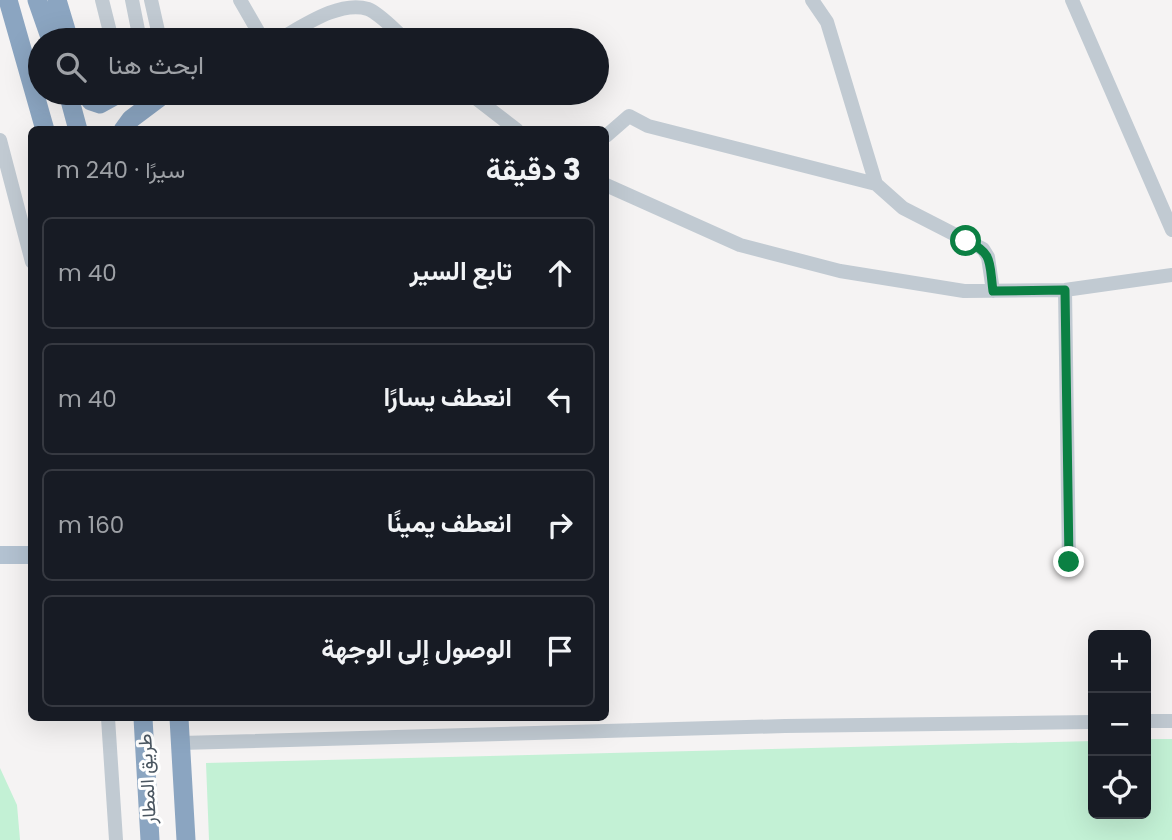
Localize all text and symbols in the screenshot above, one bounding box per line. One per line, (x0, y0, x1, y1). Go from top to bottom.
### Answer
search box (28, 28, 609, 105)
text: ابحث هنا (108, 47, 204, 83)
icon: search (52, 48, 90, 86)
text: 3 دقيقة (486, 148, 581, 191)
text: سيرًا · 240 m (56, 154, 185, 186)
route start (950, 225, 981, 256)
text: تابع السير (410, 253, 512, 289)
icon: ahead (541, 254, 579, 292)
text: 40 m (58, 257, 117, 289)
text: انعطف يسارًا (383, 379, 512, 415)
icon: left (541, 380, 579, 418)
text: 40 m (58, 383, 117, 415)
text: انعطف يمينًا (387, 505, 512, 541)
icon: right (541, 506, 579, 544)
text: 160 m (58, 509, 124, 541)
route end (1053, 546, 1084, 577)
map controls (1088, 630, 1151, 819)
button: + (1088, 630, 1151, 693)
text: الوصول إلى الوجهة (321, 631, 512, 667)
icon: arrive (541, 632, 579, 670)
button: − (1088, 693, 1151, 756)
street label: طريق المطار (131, 733, 163, 826)
button: locate (1088, 756, 1151, 819)

